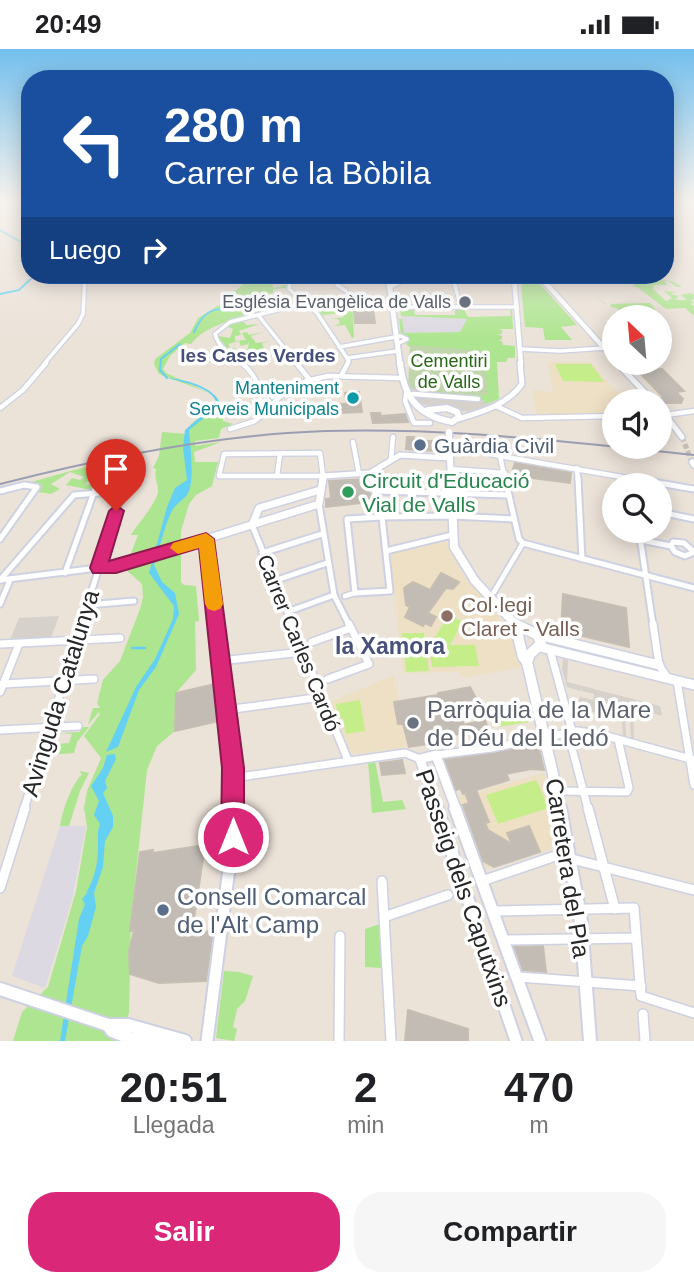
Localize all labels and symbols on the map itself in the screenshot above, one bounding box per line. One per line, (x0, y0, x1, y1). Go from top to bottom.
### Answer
place label: Església Evangèlica de Valls (222, 292, 451, 312)
marker: Església Evangèlica de Valls (457, 294, 473, 310)
north arrow (602, 305, 672, 375)
district label: les Cases Verdes (180, 345, 336, 366)
park label: Cementiri de Valls (410, 351, 488, 392)
place label: Manteniment Serveis Municipals (189, 378, 339, 419)
marker: Manteniment Serveis Municipals (345, 390, 361, 406)
place label: Guàrdia Civil (434, 434, 554, 457)
marker: Guàrdia Civil (412, 437, 428, 453)
pin (86, 439, 146, 511)
place label: Circuit d'Educació Vial de Valls (362, 469, 529, 516)
marker: Circuit d'Educació Vial de Valls (340, 484, 356, 500)
street label: Carrer Carles Cardó (253, 551, 345, 735)
street label: Avinguda Catalunya (16, 586, 104, 799)
place label: Col·legi Claret - Valls (461, 593, 580, 640)
marker: Col·legi Claret - Valls (439, 608, 455, 624)
district label: la Xamora (335, 633, 445, 659)
place label: Parròquia de la Mare de Déu del Lledó (427, 696, 651, 751)
marker: Parròquia de la Mare de Déu del Lledó (405, 715, 421, 731)
street label: Passeig dels Caputxins (411, 766, 517, 1010)
street label: Carretera del Pla (540, 776, 596, 960)
position arrow (196, 800, 270, 874)
place label: Consell Comarcal de l'Alt Camp (177, 883, 366, 938)
marker: Consell Comarcal de l'Alt Camp (155, 902, 171, 918)

